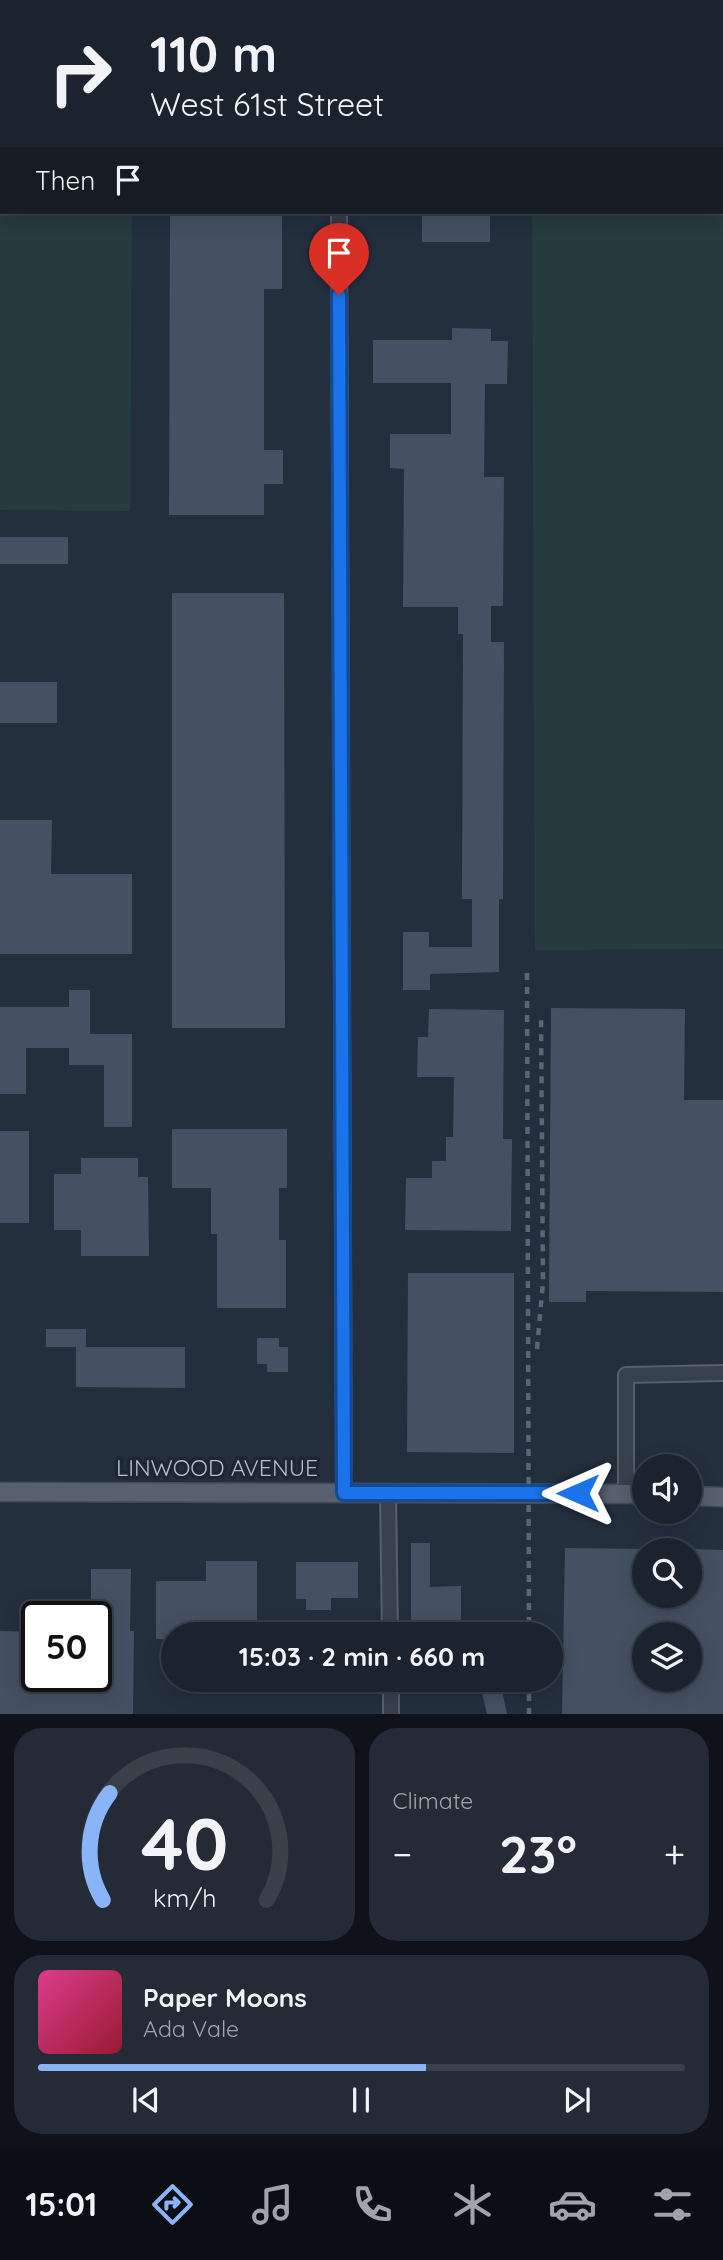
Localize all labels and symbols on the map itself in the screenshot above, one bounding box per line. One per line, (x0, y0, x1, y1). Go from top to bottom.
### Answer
pin (309, 223, 369, 295)
street label: LINWOOD AVENUE (116, 1453, 318, 1482)
position arrow (541, 1456, 615, 1530)
speed limit sign: 50 (21, 1601, 112, 1692)

